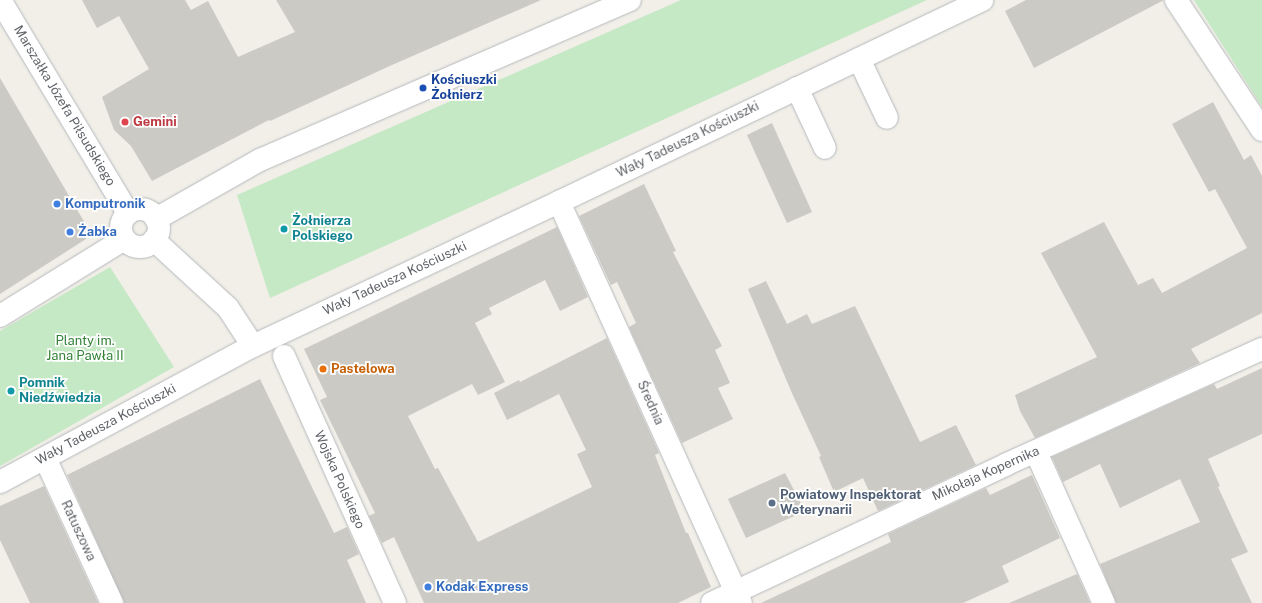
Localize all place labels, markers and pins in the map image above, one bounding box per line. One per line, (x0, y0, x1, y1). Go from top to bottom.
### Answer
place label: Kościuszki Żołnierz (431, 73, 497, 104)
marker: Kościuszki Żołnierz (418, 83, 428, 93)
place label: Gemini (133, 114, 177, 130)
marker: Gemini (120, 117, 130, 127)
place label: Komputronik (65, 196, 146, 212)
marker: Komputronik (52, 199, 62, 209)
place label: Żołnierza Polskiego (292, 214, 353, 245)
place label: Żabka (78, 224, 117, 240)
marker: Żołnierza Polskiego (279, 224, 289, 234)
marker: Żabka (65, 227, 75, 237)
place label: Pastelowa (331, 361, 395, 377)
marker: Pastelowa (318, 364, 328, 374)
place label: Pomnik Niedźwiedzia (19, 376, 101, 407)
marker: Pomnik Niedźwiedzia (6, 386, 16, 396)
place label: Powiatowy Inspektorat Weterynarii (780, 488, 922, 519)
marker: Powiatowy Inspektorat Weterynarii (767, 498, 777, 508)
place label: Kodak Express (436, 579, 528, 595)
marker: Kodak Express (423, 582, 433, 592)

